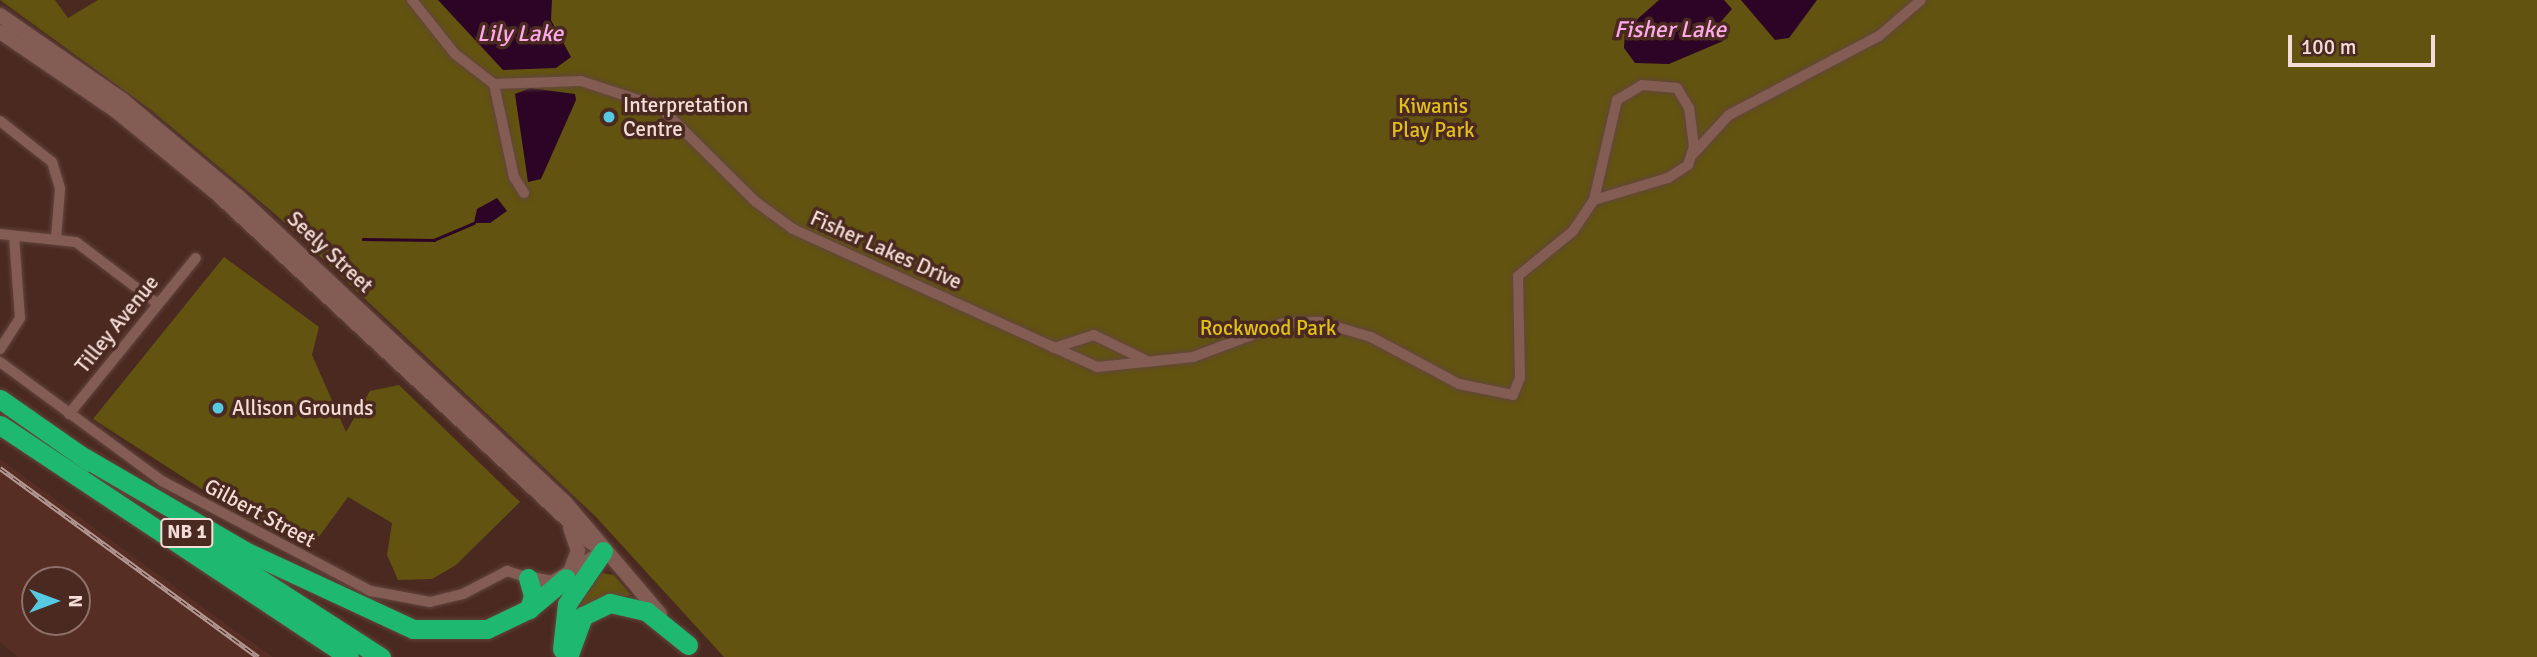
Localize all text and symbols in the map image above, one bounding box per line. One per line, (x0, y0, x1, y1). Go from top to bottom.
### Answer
water label: Fisher Lake (1614, 16, 1726, 44)
water label: Lily Lake (477, 20, 563, 48)
scale bar (2292, 21, 2439, 65)
text: 100 m (2301, 34, 2356, 60)
place label: Interpretation Centre (623, 92, 748, 142)
park label: Kiwanis Play Park (1391, 93, 1475, 143)
marker: Interpretation Centre (601, 109, 617, 125)
street label: Fisher Lakes Drive (806, 205, 966, 295)
street label: Seely Street (282, 206, 378, 298)
street label: Tilley Avenue (70, 270, 164, 378)
park label: Rockwood Park (1200, 315, 1336, 341)
place label: Allison Grounds (232, 395, 374, 421)
marker: Allison Grounds (210, 400, 226, 416)
street label: Gilbert Street (200, 473, 320, 553)
road number: NB 1 (159, 518, 215, 548)
north arrow (21, 566, 91, 636)
text: N (63, 594, 87, 608)

